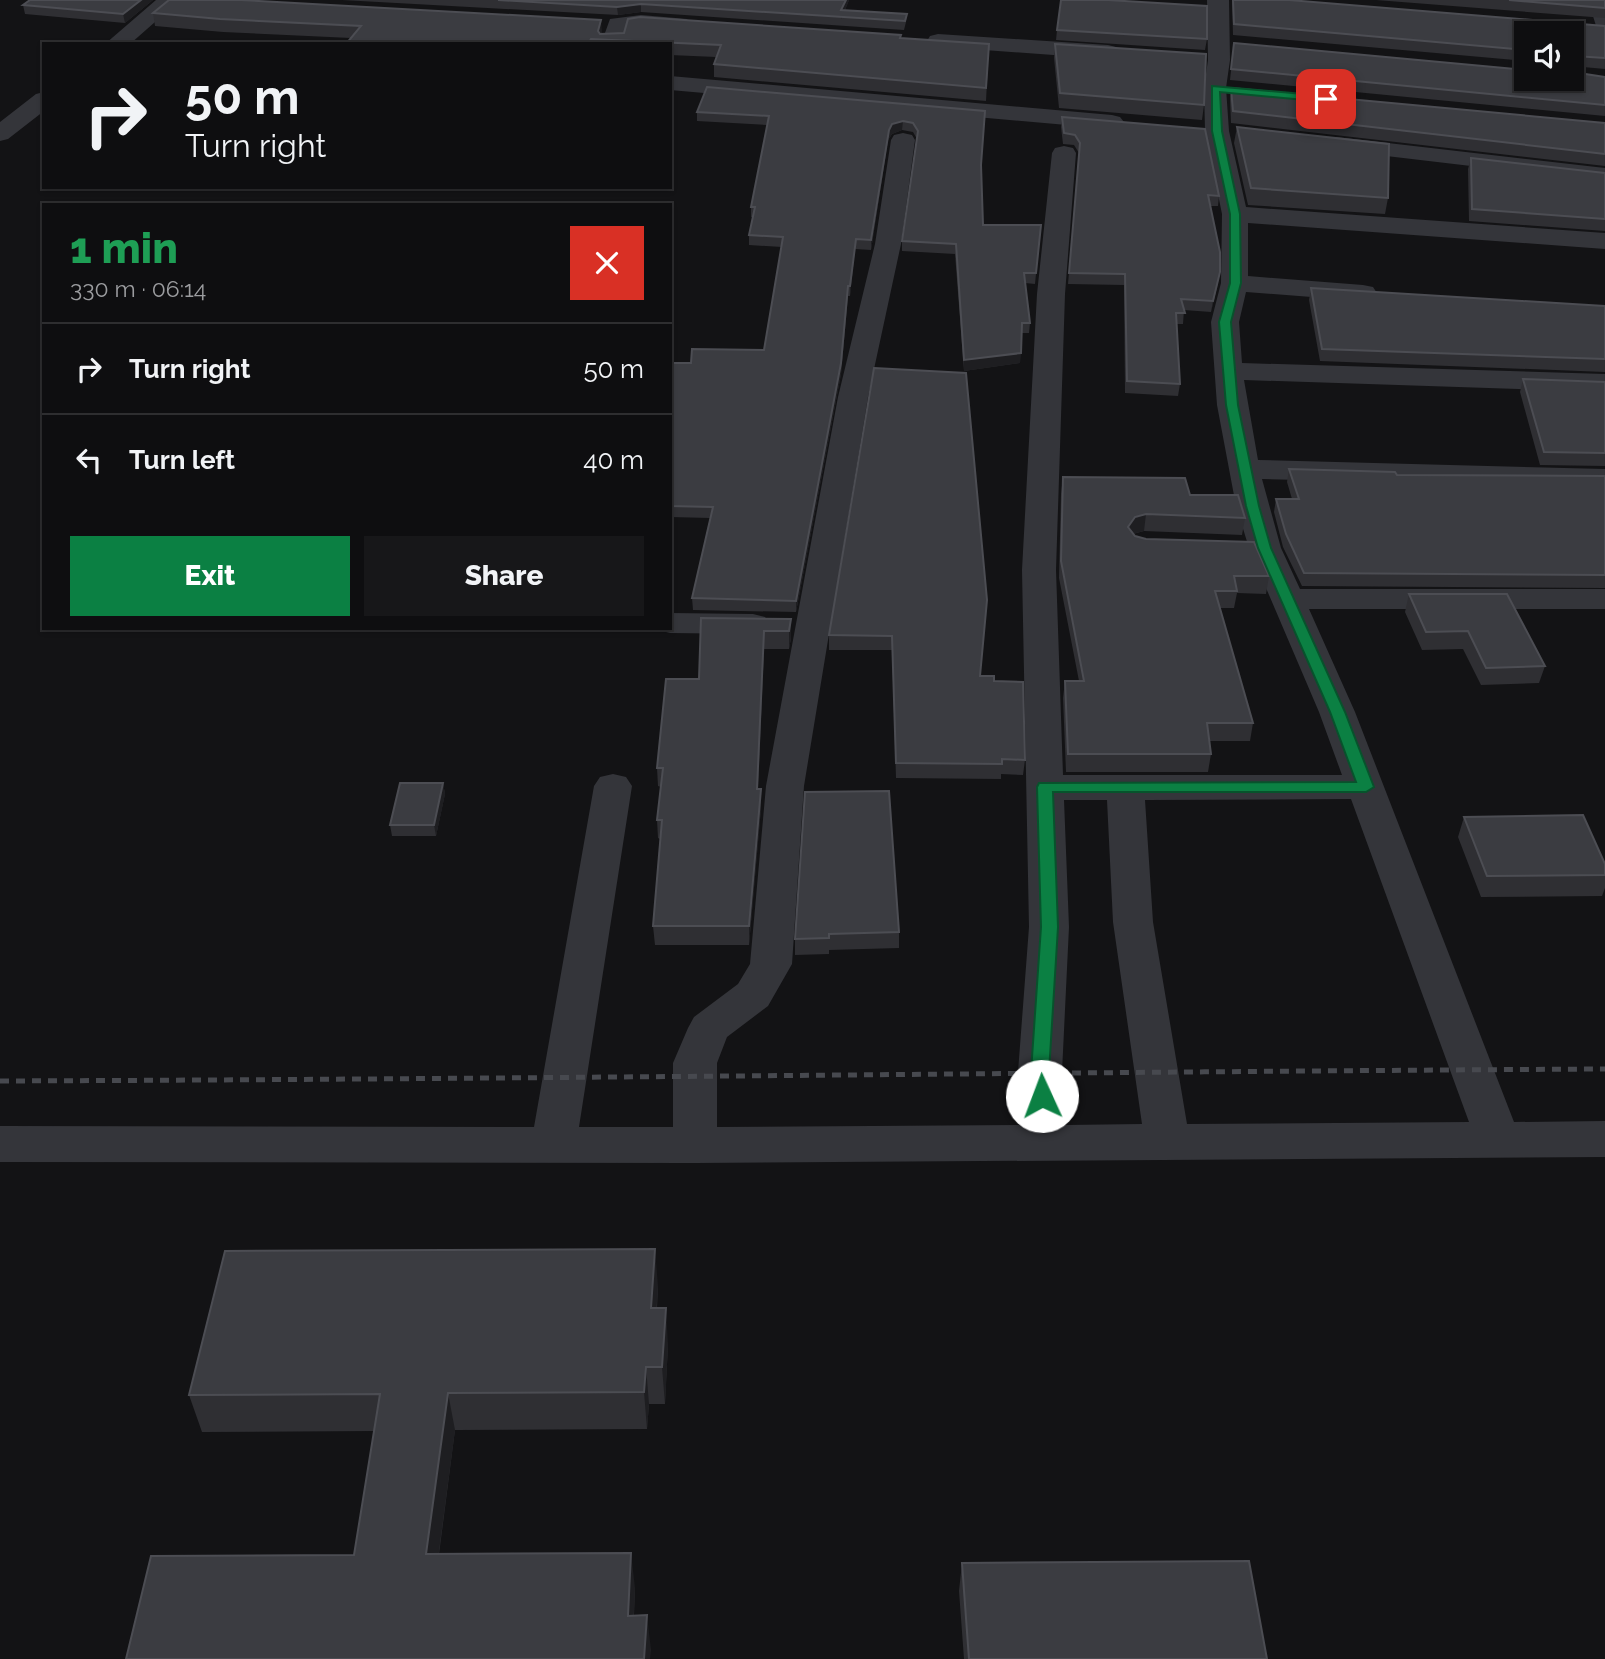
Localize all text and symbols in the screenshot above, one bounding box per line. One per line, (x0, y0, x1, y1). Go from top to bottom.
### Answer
map controls (1514, 21, 1584, 91)
button: sound (1514, 21, 1584, 91)
text: 50 m (185, 68, 300, 125)
pin (1296, 69, 1356, 129)
icon: right (70, 70, 161, 161)
icon: arrive (1307, 80, 1345, 118)
text: Turn right (185, 127, 326, 164)
text: 1 min (70, 224, 178, 273)
button: close (570, 226, 644, 300)
text: 330 m · 06:14 (70, 275, 206, 302)
icon: right (70, 350, 108, 388)
text: Turn right (129, 354, 250, 384)
text: 50 m (583, 354, 644, 384)
icon: left (70, 441, 108, 479)
text: Turn left (129, 445, 235, 475)
text: 40 m (583, 445, 644, 475)
button: Exit (70, 536, 350, 616)
button: Share (364, 536, 644, 616)
position arrow (1005, 1059, 1079, 1133)

